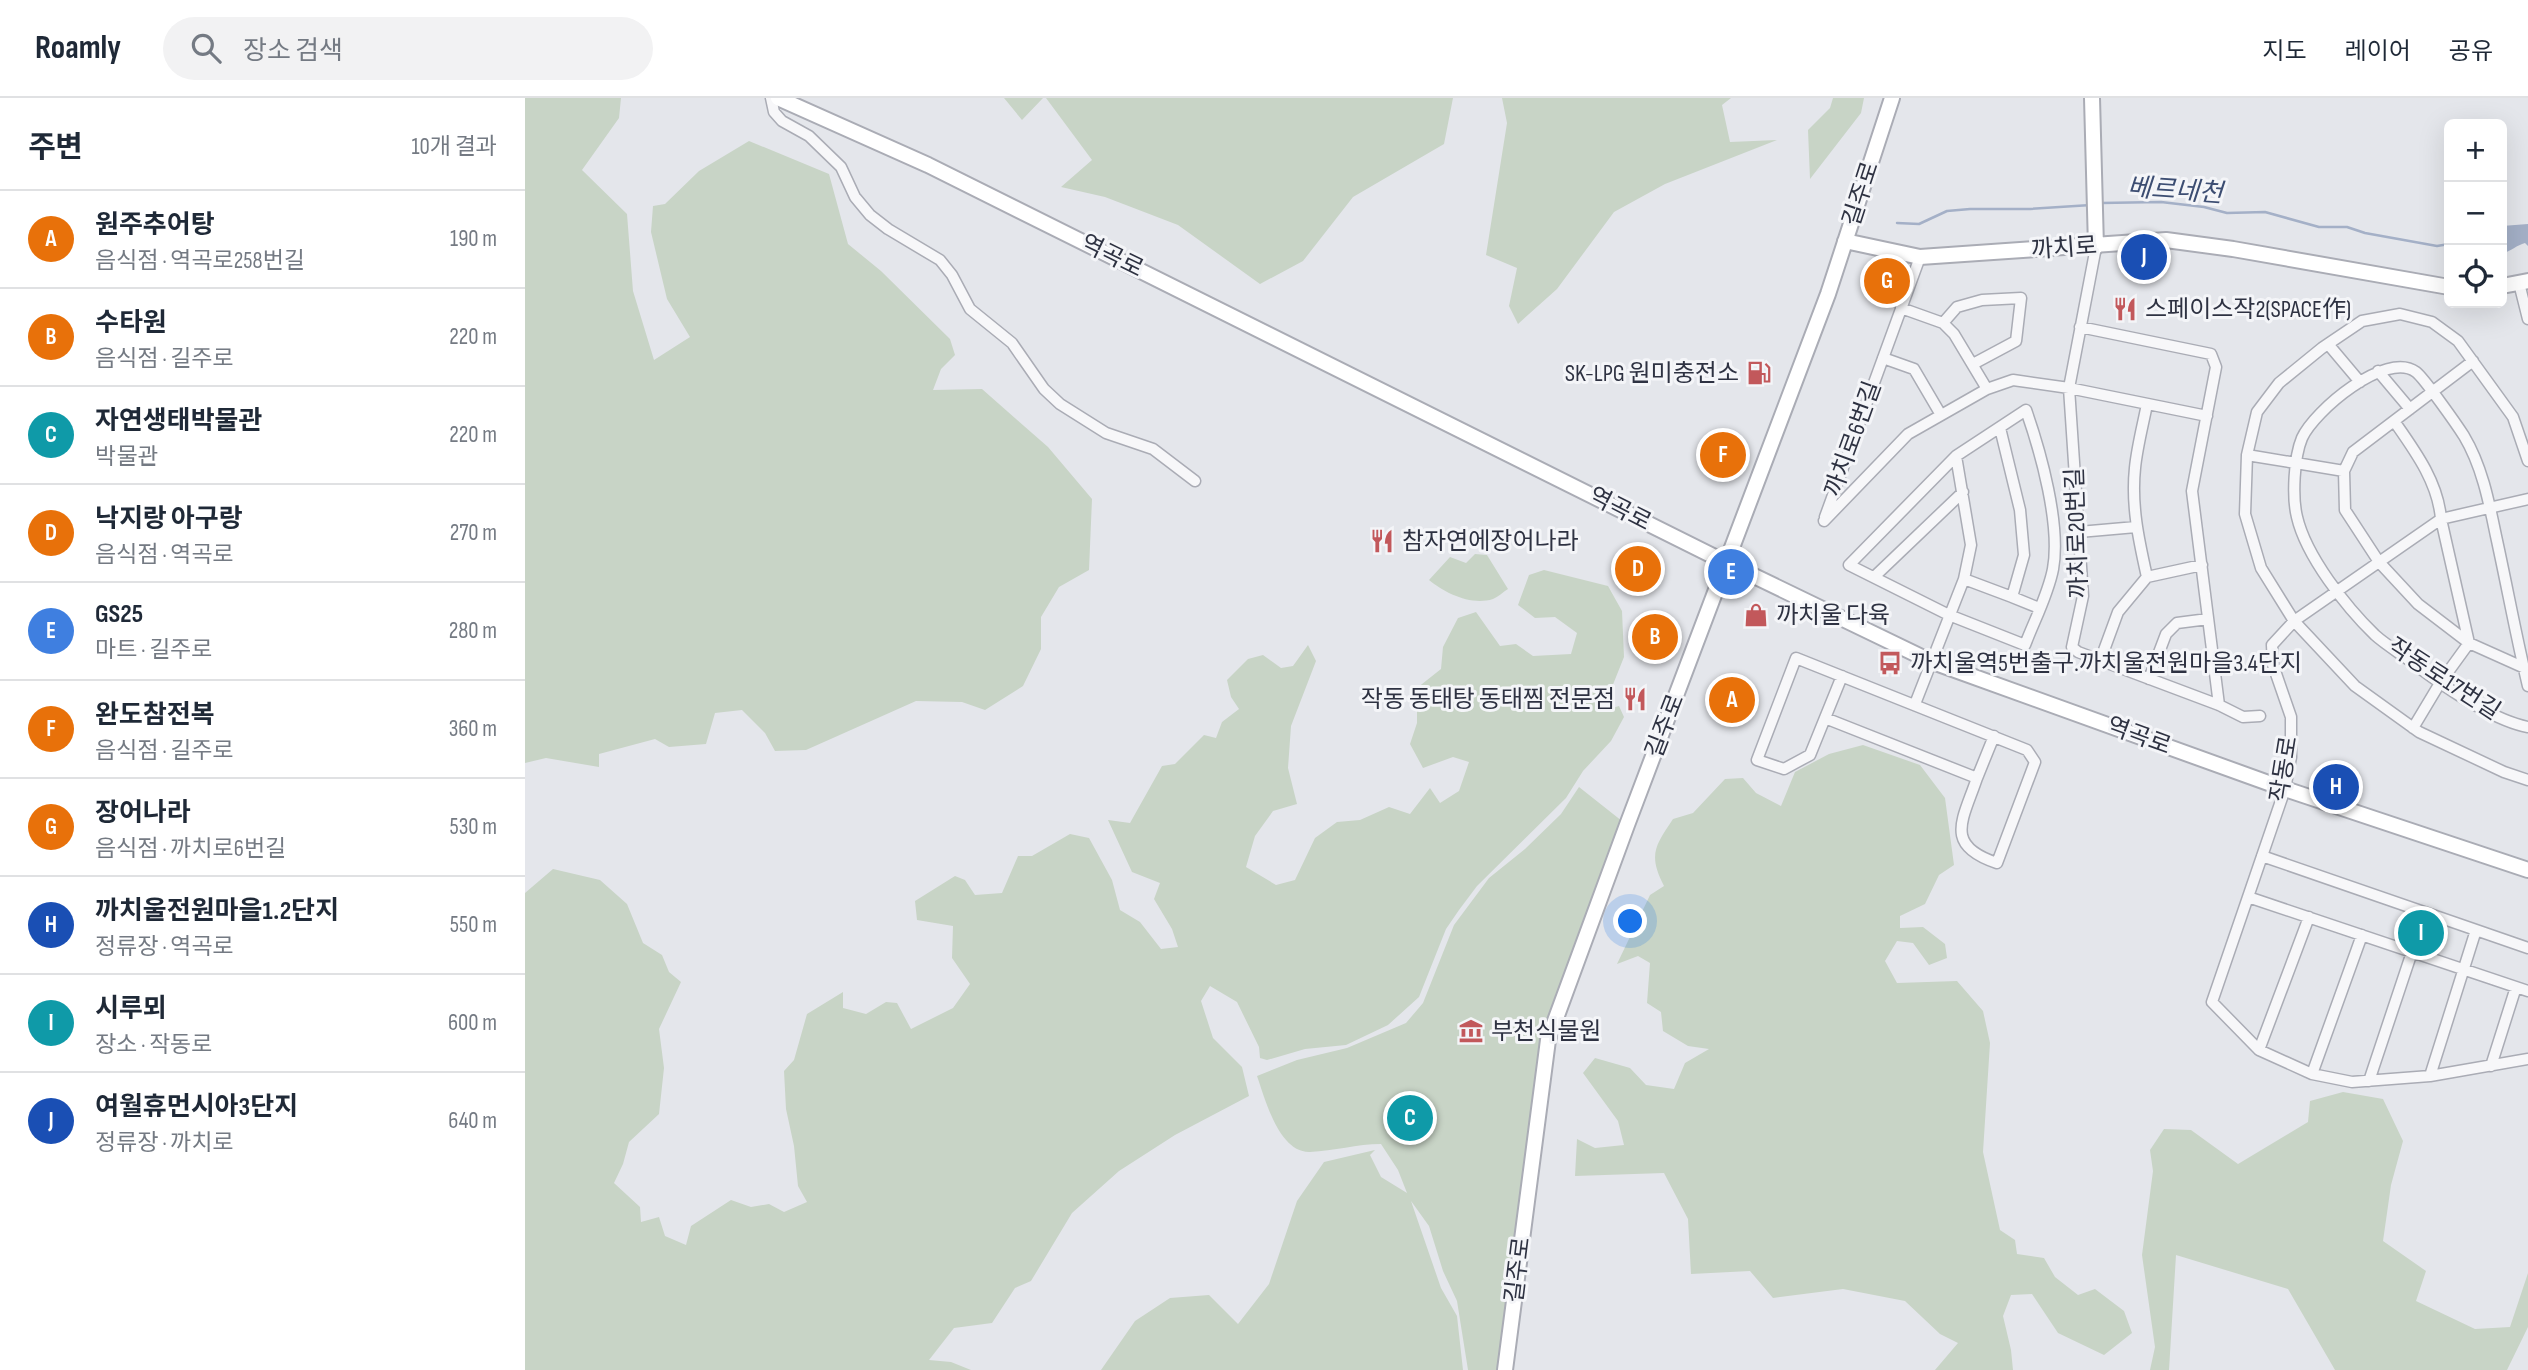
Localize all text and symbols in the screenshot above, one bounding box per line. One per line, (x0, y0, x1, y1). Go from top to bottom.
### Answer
search box (163, 17, 653, 80)
text: Roamly (35, 28, 121, 68)
icon: search (187, 29, 225, 67)
text: 장소 검색 (243, 36, 343, 67)
text: 지도 (2262, 37, 2307, 66)
text: 레이어 (2345, 37, 2411, 66)
text: 공유 (2449, 37, 2493, 66)
map controls (2444, 119, 2507, 308)
button: + (2444, 119, 2507, 182)
text: 주변 (28, 130, 83, 166)
text: 10개 결과 (412, 133, 497, 161)
street label: 길주로 (1837, 158, 1885, 230)
water label: 베르네천 (2126, 172, 2227, 210)
button: − (2444, 182, 2507, 245)
text: 원주추어탕 (95, 210, 215, 241)
text: A (46, 225, 56, 253)
text: 190 m (450, 225, 497, 253)
street label: 역곡로 (1076, 228, 1148, 284)
street label: 까치로 (2030, 231, 2098, 265)
pin: J (2121, 231, 2167, 283)
button: locate (2444, 245, 2507, 308)
text: 음식점 · 역곡로258번길 (95, 247, 305, 275)
pin: G (1864, 255, 1910, 307)
restaurant icon: 스페이스작2(SPACE作) (2111, 295, 2139, 323)
place label: 스페이스작2(SPACE作) (2145, 295, 2351, 324)
text: 수타원 (95, 308, 167, 339)
text: B (46, 323, 56, 351)
text: 220 m (449, 323, 497, 351)
text: 음식점 · 길주로 (95, 345, 234, 373)
place label: SK-LPG 원미충전소 (1565, 359, 1739, 388)
fuel station icon: SK-LPG 원미충전소 (1745, 359, 1773, 387)
street label: 까치로6번길 (1819, 377, 1887, 501)
text: 자연생태박물관 (95, 406, 262, 437)
text: C (45, 421, 57, 449)
text: 220 m (449, 421, 497, 449)
pin: F (1700, 429, 1746, 481)
text: 박물관 (95, 443, 158, 471)
street label: 까치로20번길 (2060, 467, 2094, 599)
street label: 역곡로 (1584, 481, 1656, 537)
text: 낙지랑 아구랑 (95, 504, 243, 535)
text: D (45, 519, 57, 547)
text: 270 m (450, 519, 497, 547)
restaurant icon: 참자연에장어나라 (1368, 527, 1396, 555)
place label: 참자연에장어나라 (1402, 527, 1579, 556)
text: 음식점 · 역곡로 (95, 541, 234, 569)
pin: D (1615, 543, 1661, 595)
pin: E (1708, 546, 1754, 598)
text: GS25 (95, 599, 143, 630)
shop icon: 까치울 다육 (1742, 601, 1770, 629)
place label: 까치울 다육 (1776, 601, 1890, 630)
pin: B (1632, 611, 1678, 663)
text: E (46, 617, 56, 645)
text: 280 m (449, 617, 497, 645)
street label: 작동로17번길 (2382, 632, 2506, 726)
text: 마트 · 길주로 (95, 636, 213, 664)
bus stop icon: 까치울역5번출구.까치울전원마을3.4단지 (1876, 649, 1904, 677)
place label: 까치울역5번출구.까치울전원마을3.4단지 (1910, 649, 2302, 678)
pin: A (1709, 674, 1755, 726)
place label: 작동 동태탕 동태찜 전문점 (1361, 685, 1615, 714)
restaurant icon: 작동 동태탕 동태찜 전문점 (1621, 685, 1649, 713)
street label: 길주로 (1640, 690, 1690, 762)
text: 완도참전복 (95, 700, 215, 731)
street label: 역곡로 (2103, 711, 2175, 761)
text: F (46, 715, 56, 743)
text: 360 m (449, 715, 497, 743)
street label: 작동로 (2264, 734, 2304, 804)
text: 음식점 · 길주로 (95, 737, 234, 765)
pin: H (2313, 761, 2359, 813)
text: 장어나라 (95, 798, 191, 829)
text: G (45, 813, 57, 841)
text: 530 m (449, 813, 497, 841)
text: 음식점 · 까치로6번길 (95, 835, 286, 863)
text: 까치울전원마을1.2단지 (95, 896, 339, 927)
your location (1613, 904, 1647, 938)
pin: I (2398, 907, 2444, 959)
text: H (45, 911, 57, 939)
text: 550 m (450, 911, 497, 939)
text: 정류장 · 역곡로 (95, 933, 234, 961)
text: 시루뫼 (95, 994, 167, 1025)
text: I (48, 1009, 54, 1037)
text: 600 m (448, 1009, 497, 1037)
museum icon: 부천식물원 (1457, 1017, 1485, 1045)
place label: 부천식물원 (1491, 1017, 1601, 1046)
text: 장소 · 작동로 (95, 1031, 213, 1059)
text: 여월휴먼시아3단지 (95, 1092, 298, 1123)
pin: C (1387, 1092, 1433, 1144)
text: J (48, 1107, 54, 1135)
text: 640 m (448, 1107, 497, 1135)
text: 정류장 · 까치로 (95, 1129, 234, 1157)
street label: 길주로 (1500, 1235, 1536, 1305)

